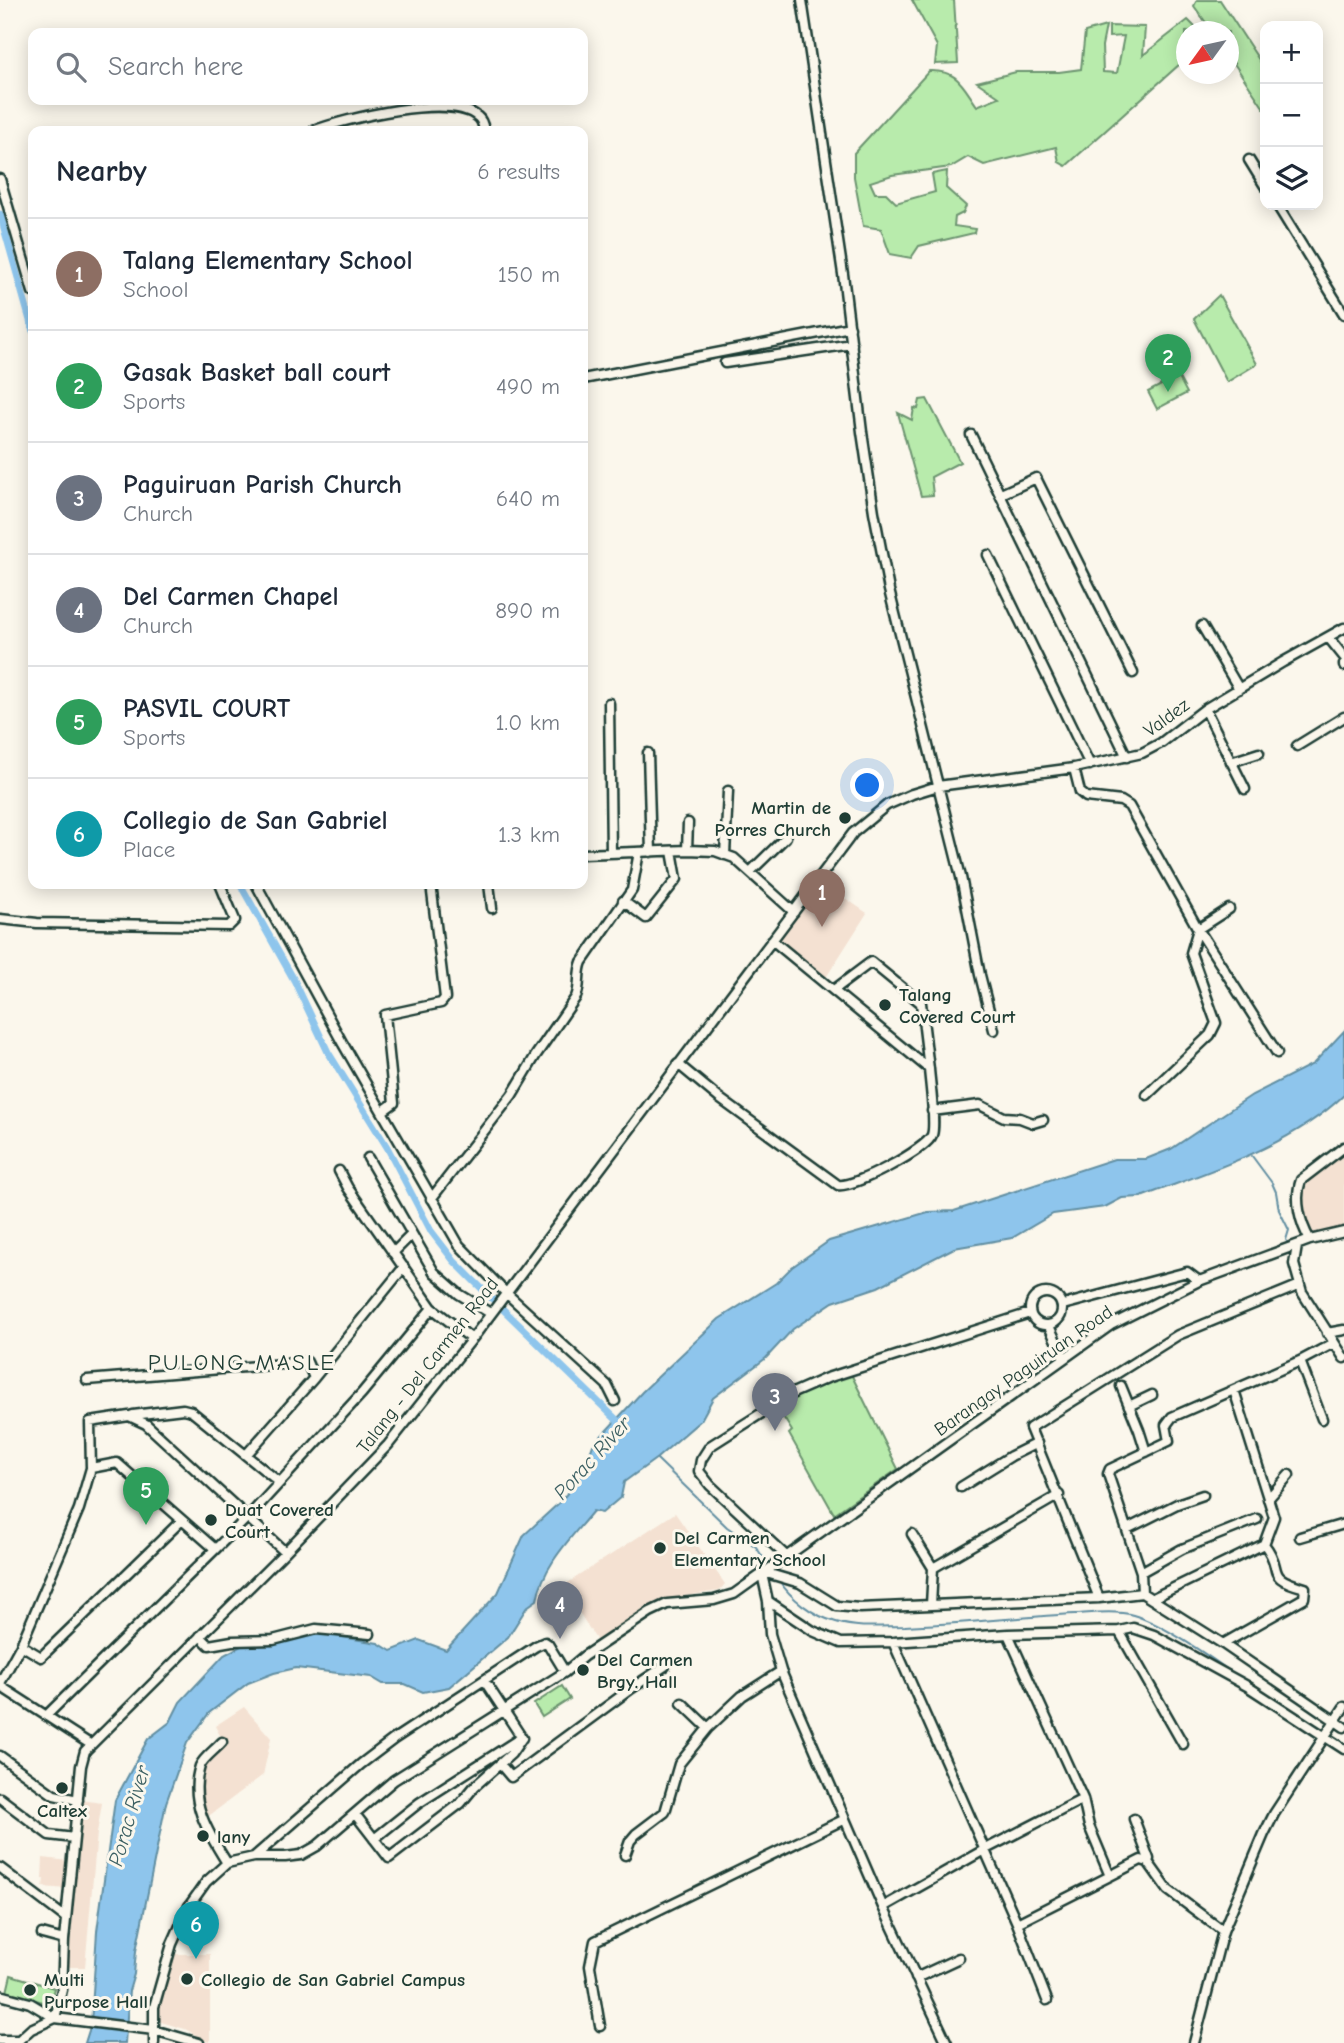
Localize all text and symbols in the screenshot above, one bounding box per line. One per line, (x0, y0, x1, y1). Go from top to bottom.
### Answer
north arrow (1176, 21, 1239, 84)
map controls (1260, 21, 1323, 210)
button: + (1260, 21, 1323, 84)
search box (28, 28, 588, 105)
icon: search (52, 48, 90, 86)
text: Search here (108, 52, 243, 82)
button: − (1260, 84, 1323, 147)
button: layers (1260, 147, 1323, 210)
text: Nearby (56, 154, 147, 189)
text: 6 results (477, 158, 560, 185)
text: Talang Elementary School (123, 246, 413, 276)
text: 1 (74, 261, 84, 288)
text: 150 m (498, 261, 560, 288)
text: School (123, 276, 188, 303)
pin: 2 (1145, 334, 1191, 392)
text: Gasak Basket ball court (123, 358, 390, 388)
text: 2 (73, 373, 85, 400)
text: 490 m (496, 373, 560, 400)
text: Sports (123, 388, 185, 415)
text: Paguiruan Parish Church (123, 470, 402, 500)
text: 3 (73, 485, 85, 512)
text: 640 m (496, 485, 560, 512)
text: Church (123, 500, 193, 527)
text: Del Carmen Chapel (123, 582, 339, 612)
text: 4 (74, 597, 84, 624)
text: 890 m (495, 597, 560, 624)
text: Church (123, 612, 193, 639)
text: PASVIL COURT (123, 694, 290, 724)
street label: Valdez (1140, 694, 1194, 742)
text: 5 (73, 709, 85, 736)
text: 1.0 km (496, 709, 560, 736)
text: Sports (123, 724, 185, 751)
your location (850, 768, 884, 802)
place label: Martin de Porres Church (714, 797, 831, 841)
text: Collegio de San Gabriel (123, 806, 388, 836)
marker: Martin de Porres Church (837, 810, 853, 826)
text: 6 (73, 821, 85, 848)
text: 1.3 km (498, 821, 560, 848)
text: Place (123, 836, 175, 863)
pin: 1 (799, 869, 845, 927)
place label: Talang Covered Court (899, 984, 1016, 1028)
marker: Talang Covered Court (877, 997, 893, 1013)
street label: Talang - Del Carmen Road (352, 1273, 503, 1458)
street label: Barangay Paguiruan Road (930, 1301, 1117, 1441)
district label: PULONG MASLE (148, 1349, 336, 1376)
pin: 3 (752, 1373, 798, 1431)
water label: Porac River (548, 1410, 637, 1504)
pin: 5 (123, 1467, 169, 1525)
place label: Duat Covered Court (225, 1499, 334, 1543)
marker: Duat Covered Court (203, 1512, 219, 1528)
place label: Del Carmen Elementary School (674, 1527, 826, 1571)
marker: Del Carmen Elementary School (652, 1540, 668, 1556)
pin: 4 (537, 1581, 583, 1639)
place label: Del Carmen Brgy. Hall (597, 1649, 693, 1693)
marker: Del Carmen Brgy. Hall (575, 1662, 591, 1678)
water label: Porac River (103, 1761, 155, 1869)
marker: Caltex (54, 1780, 70, 1796)
place label: Caltex (37, 1800, 88, 1822)
place label: lany (217, 1826, 250, 1848)
marker: lany (195, 1828, 211, 1844)
pin: 6 (173, 1901, 219, 1959)
place label: Multi Purpose Hall (44, 1969, 148, 2013)
place label: Collegio de San Gabriel Campus (201, 1969, 465, 1991)
marker: Collegio de San Gabriel Campus (179, 1971, 195, 1987)
marker: Multi Purpose Hall (22, 1982, 38, 1998)

